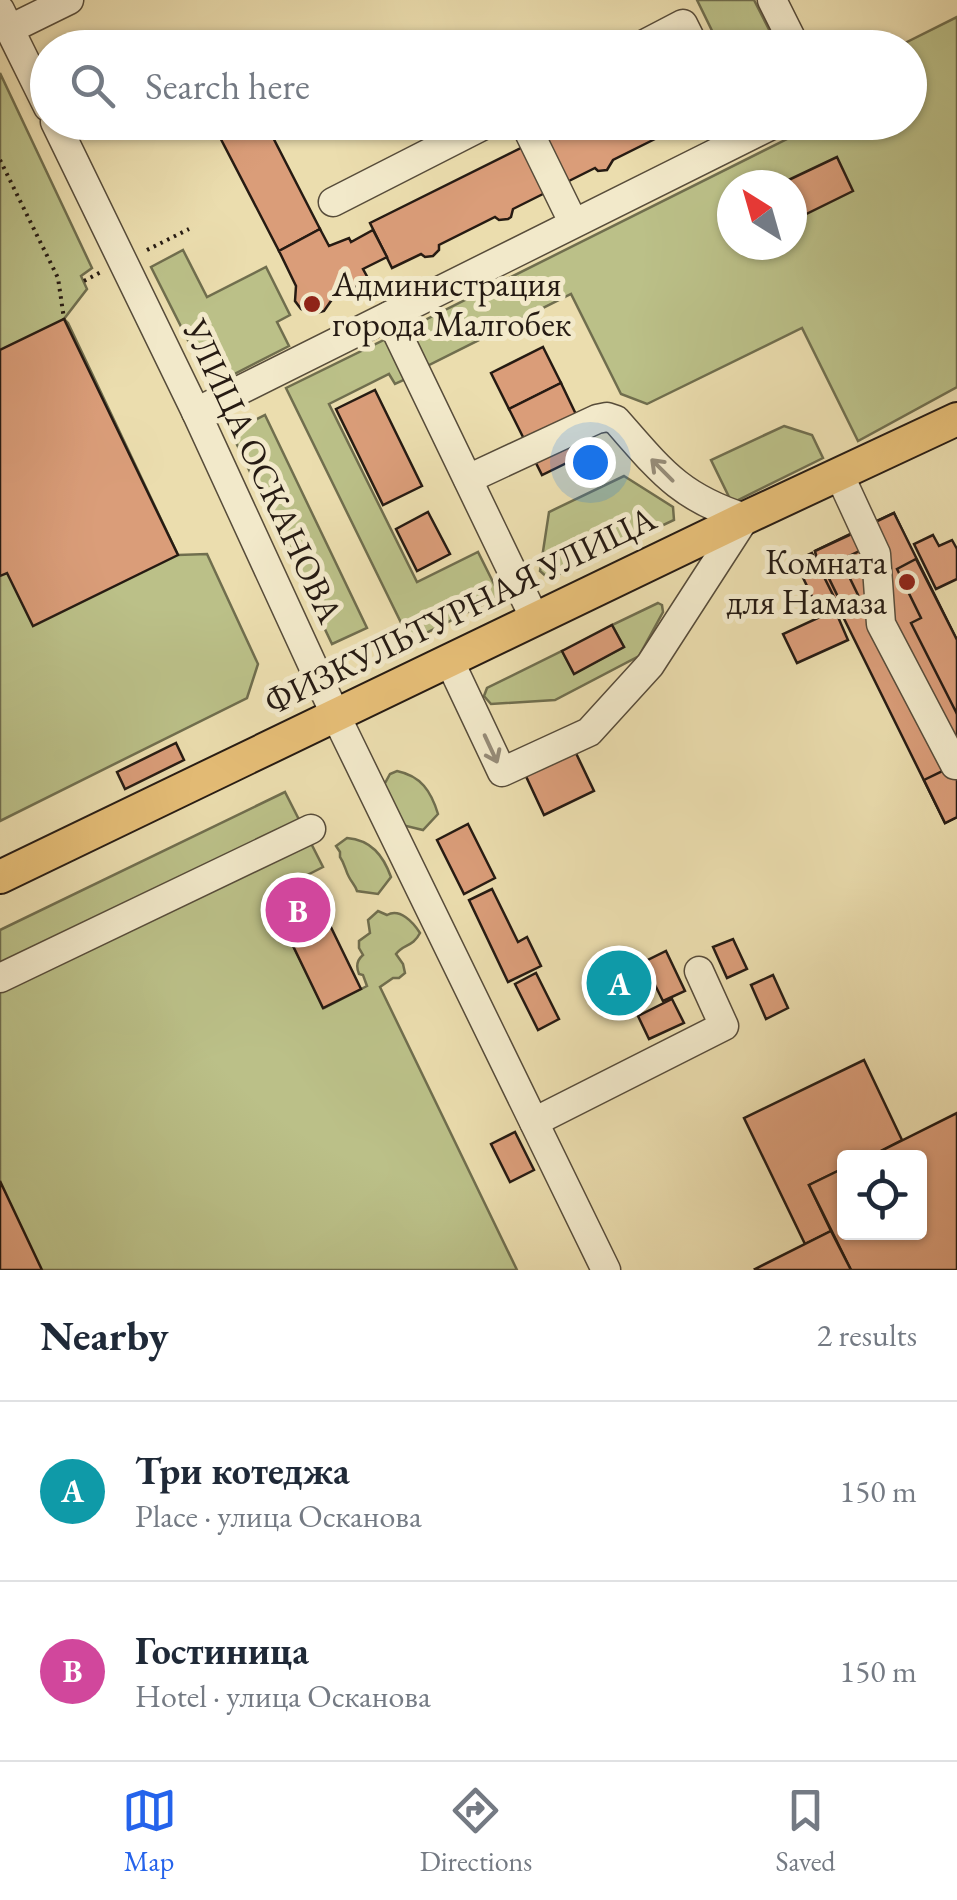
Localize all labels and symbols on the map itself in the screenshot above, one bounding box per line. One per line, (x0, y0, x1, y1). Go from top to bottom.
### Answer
north arrow (717, 170, 807, 260)
place label: Администрация города Малгобек (331, 261, 572, 347)
marker: Администрация города Малгобек (301, 293, 323, 315)
street label: УЛИЦА ОСКАНОВА (173, 311, 354, 631)
your location (565, 437, 616, 488)
one-way arrow (650, 459, 674, 483)
street label: ФИЗКУЛЬТУРНАЯ УЛИЦА (257, 495, 664, 724)
place label: Комната для Намаза (726, 539, 887, 624)
marker: Комната для Намаза (896, 571, 918, 593)
one-way arrow (482, 733, 501, 763)
pin: B (266, 872, 330, 948)
pin: A (586, 946, 652, 1020)

